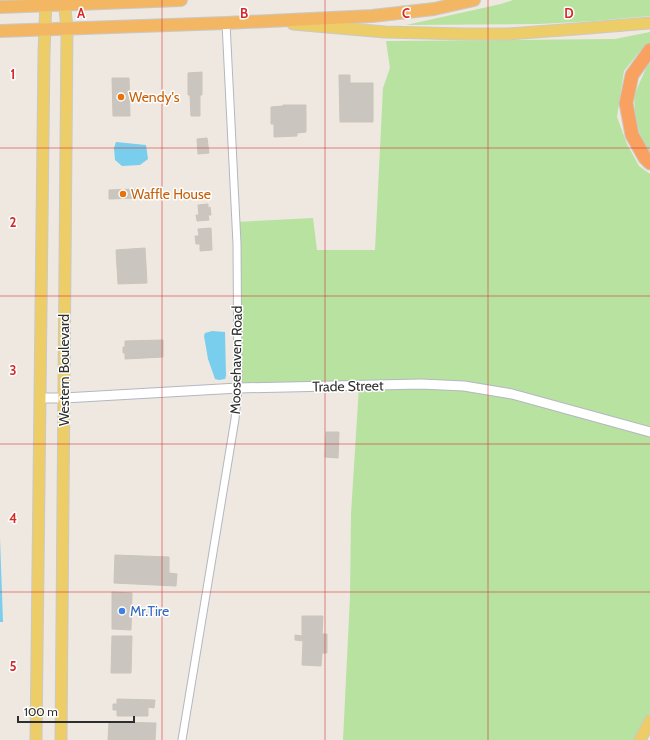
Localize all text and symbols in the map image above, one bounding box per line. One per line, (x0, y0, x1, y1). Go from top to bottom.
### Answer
text: A (77, 5, 86, 21)
text: B (240, 5, 248, 21)
text: C (402, 5, 410, 21)
text: D (564, 5, 574, 21)
text: 1 (11, 66, 15, 82)
place label: Wendy's (129, 88, 180, 106)
marker: Wendy's (116, 92, 126, 102)
place label: Waffle House (131, 185, 211, 203)
marker: Waffle House (118, 189, 128, 199)
text: 2 (10, 214, 17, 230)
street label: Moosehaven Road (226, 305, 246, 415)
street label: Western Boulevard (55, 314, 73, 426)
text: 3 (9, 362, 17, 378)
street label: Trade Street (312, 376, 384, 396)
text: 4 (9, 510, 17, 526)
place label: Mr.Tire (130, 602, 169, 620)
marker: Mr.Tire (117, 606, 127, 616)
text: 5 (10, 658, 17, 674)
scale bar (18, 698, 134, 724)
text: 100 m (24, 704, 58, 719)

